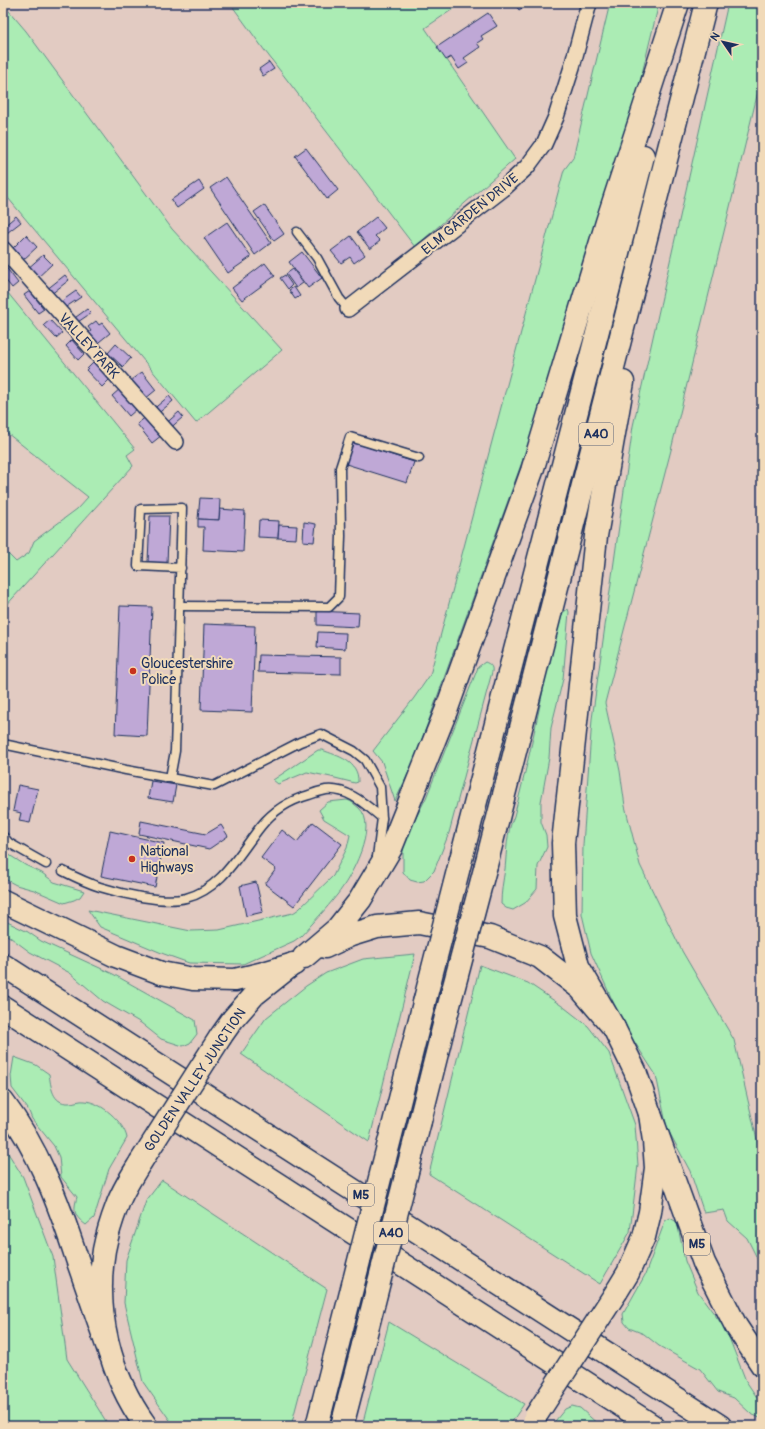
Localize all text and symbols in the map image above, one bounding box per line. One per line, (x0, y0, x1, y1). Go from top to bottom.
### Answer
north arrow (703, 22, 743, 62)
text: N (708, 30, 723, 43)
street label: ELM GARDEN DRIVE (418, 170, 522, 258)
street label: VALLEY PARK (55, 310, 123, 383)
road number: A40 (579, 423, 613, 445)
place label: Gloucestershire Police (141, 655, 233, 688)
marker: Gloucestershire Police (128, 666, 138, 676)
place label: National Highways (140, 843, 194, 876)
marker: National Highways (127, 854, 137, 864)
street label: GOLDEN VALLEY JUNCTION (141, 1005, 249, 1155)
road number: M5 (348, 1184, 374, 1206)
road number: A40 (374, 1222, 408, 1244)
road number: M5 (684, 1233, 710, 1255)

